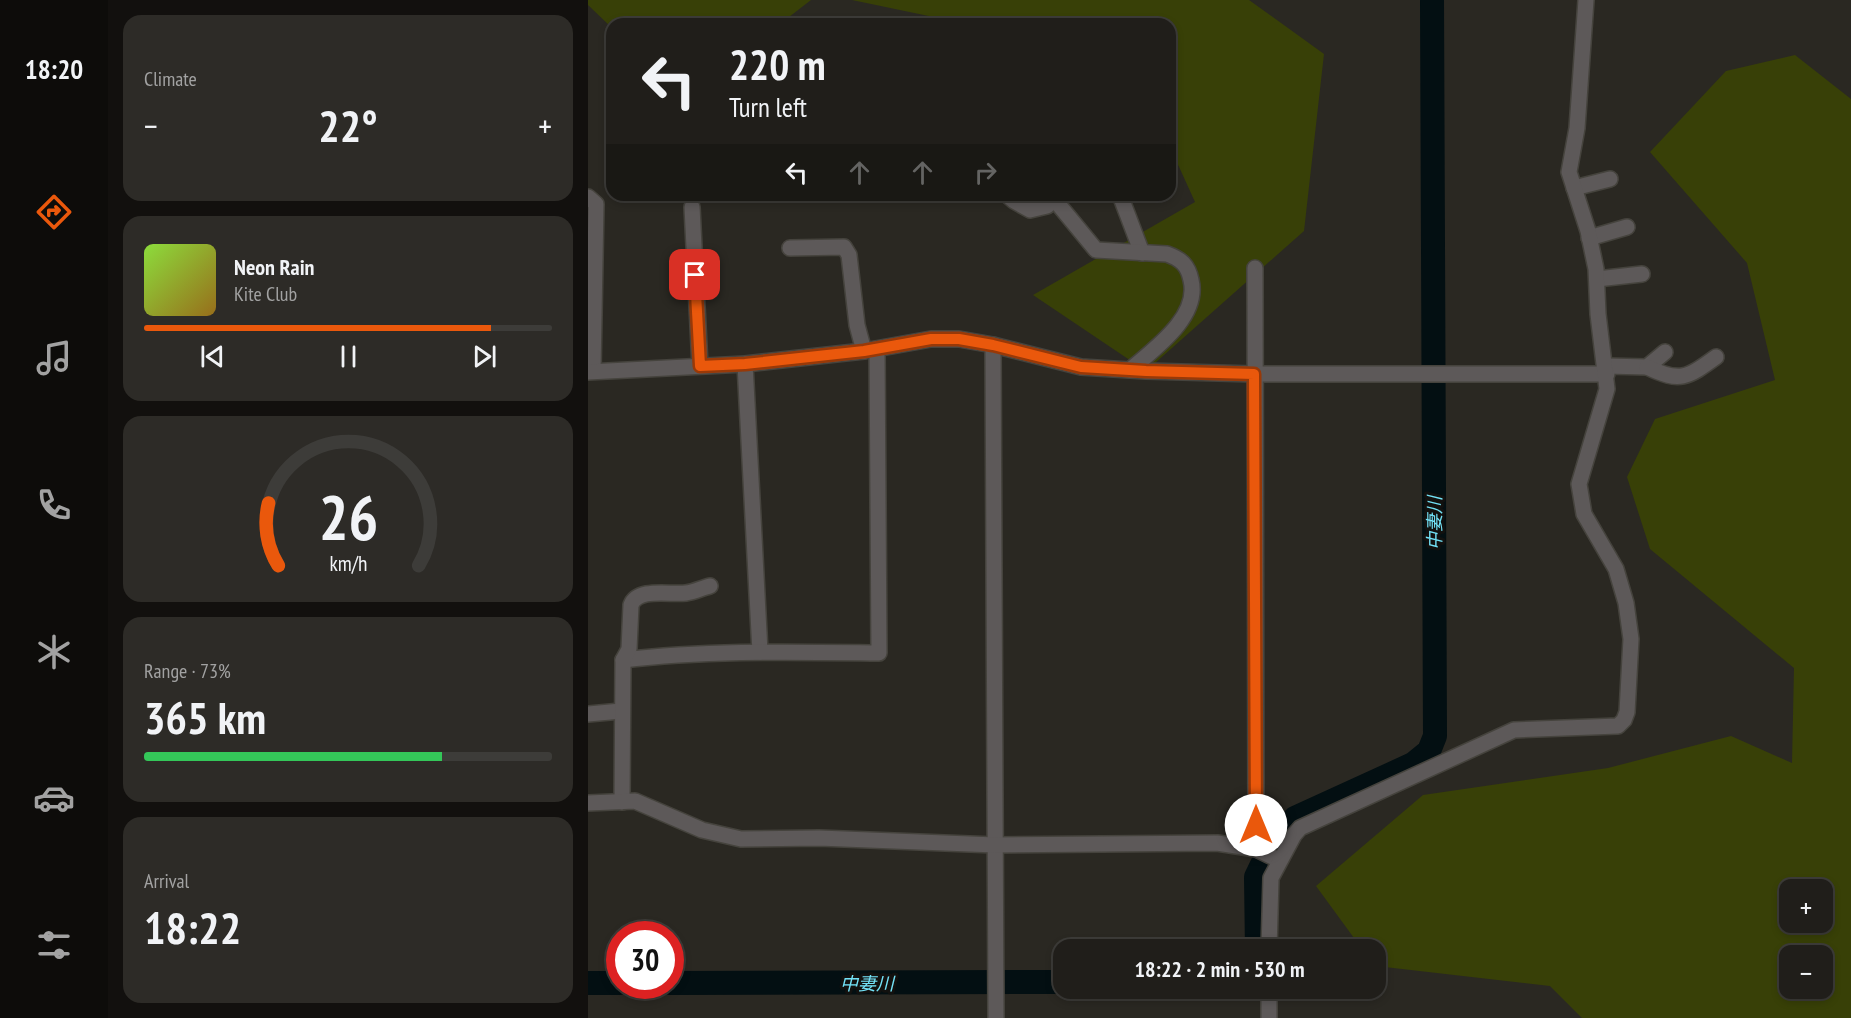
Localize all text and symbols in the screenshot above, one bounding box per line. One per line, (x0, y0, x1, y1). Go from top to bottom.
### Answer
text: 220 m (729, 37, 826, 92)
icon: left (630, 42, 708, 120)
text: 18:20 (25, 52, 83, 86)
text: Climate (144, 66, 197, 92)
text: Turn left (729, 90, 807, 124)
text: 22° (318, 96, 378, 154)
text: − (144, 104, 158, 147)
text: + (538, 104, 552, 147)
icon: left (780, 156, 813, 189)
icon: ahead (843, 156, 876, 189)
icon: ahead (906, 156, 939, 189)
icon: right (969, 156, 1002, 189)
icon: directions (33, 191, 75, 233)
pin (669, 249, 720, 300)
text: Neon Rain (234, 253, 314, 281)
icon: arrive (678, 258, 711, 291)
text: Kite Club (234, 281, 297, 307)
icon: music (33, 337, 75, 379)
icon: previous (196, 340, 229, 373)
icon: pause (332, 340, 365, 373)
icon: next (468, 340, 501, 373)
text: 26 (318, 476, 378, 557)
icon: phone (33, 484, 75, 526)
water label: 中妻川 (1423, 494, 1446, 550)
text: km/h (329, 549, 367, 577)
icon: climate (33, 631, 75, 673)
text: Range · 73% (144, 658, 231, 684)
text: 365 km (144, 688, 266, 746)
icon: car (33, 777, 75, 819)
position arrow (1224, 793, 1288, 857)
text: Arrival (144, 868, 189, 894)
map controls (1779, 879, 1833, 999)
button: + (1779, 879, 1833, 933)
text: 18:22 (144, 898, 241, 956)
speed limit sign: 30 (606, 921, 684, 999)
icon: filters (33, 924, 75, 966)
button: − (1779, 945, 1833, 999)
text: 18:22 · 2 min · 530 m (1134, 955, 1305, 983)
water label: 中妻川 (840, 972, 896, 995)

